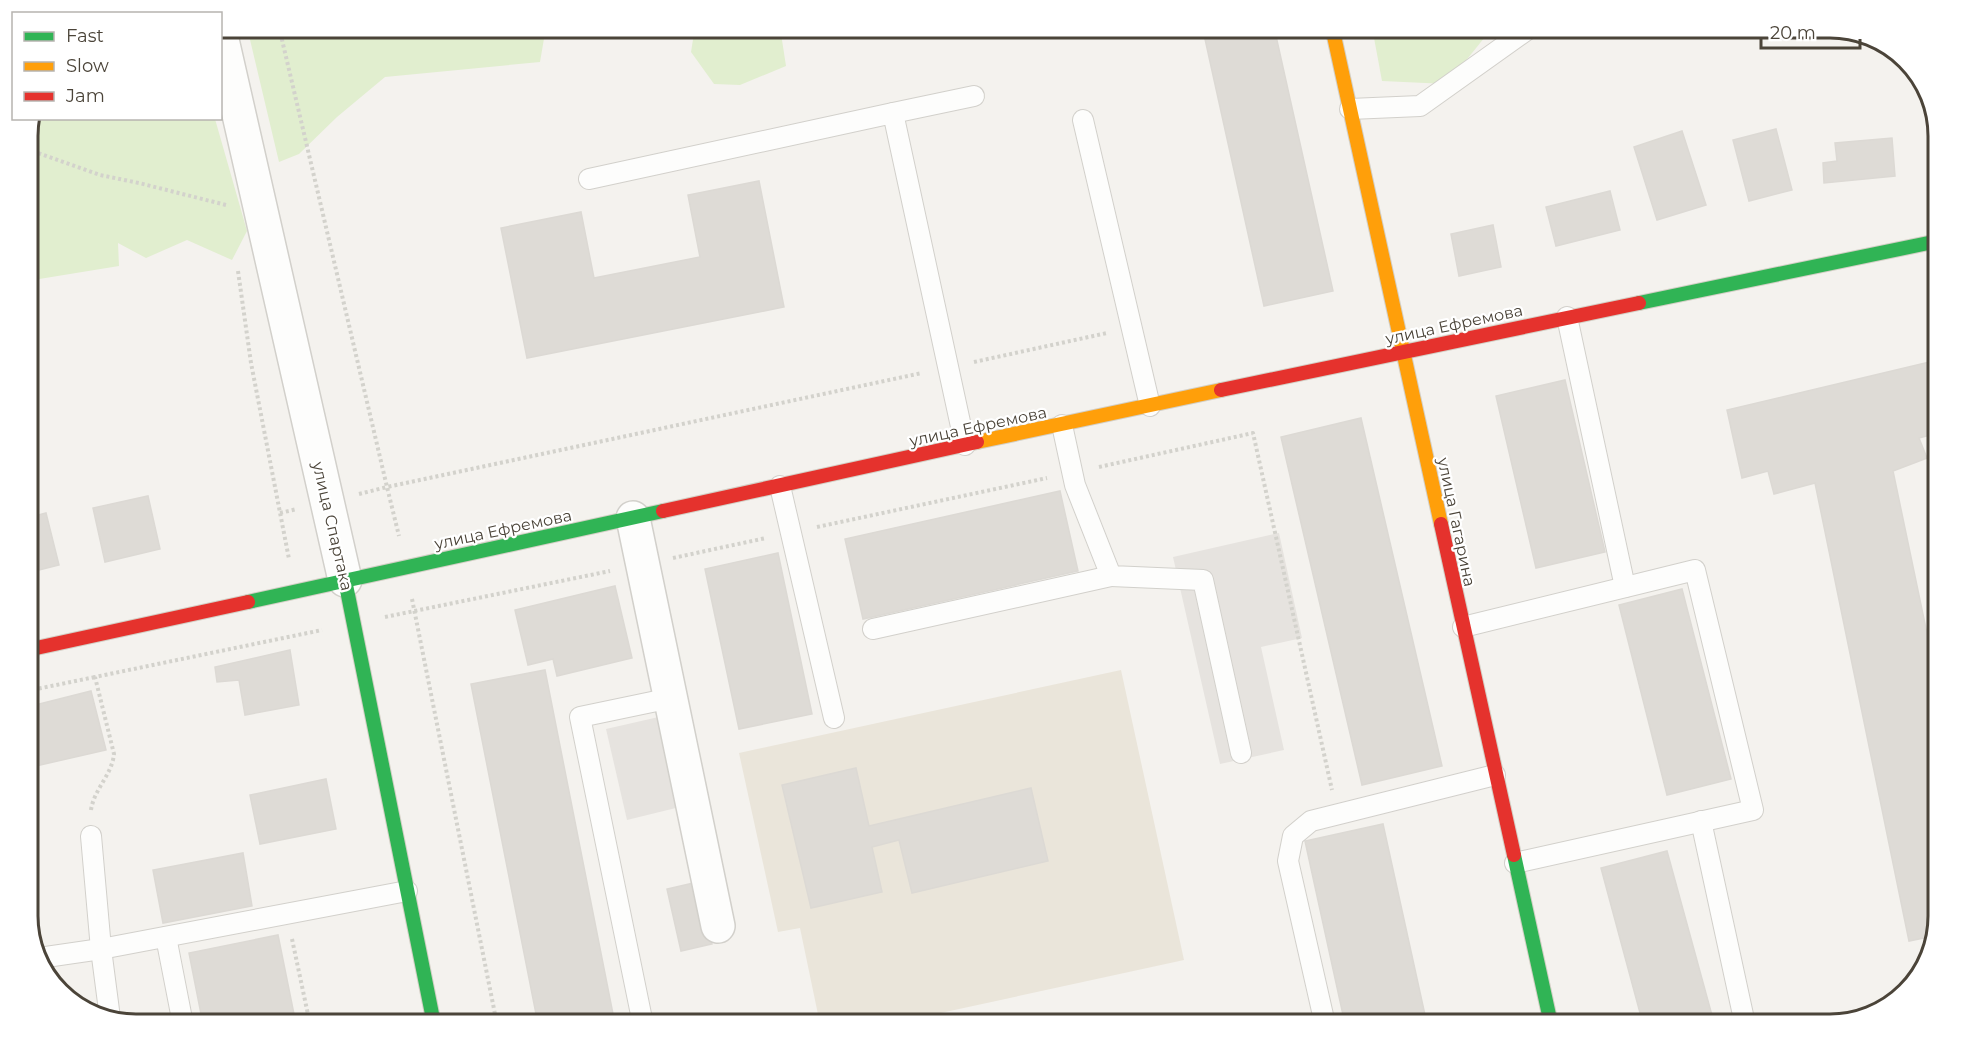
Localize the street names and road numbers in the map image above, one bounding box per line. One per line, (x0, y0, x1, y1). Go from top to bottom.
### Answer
street label: улица Ефремова (1383, 301, 1524, 349)
street label: улица Ефремова (907, 403, 1048, 451)
street label: улица Гагарина (1433, 455, 1479, 588)
street label: улица Спартака (308, 459, 357, 592)
street label: улица Ефремова (432, 506, 573, 554)

